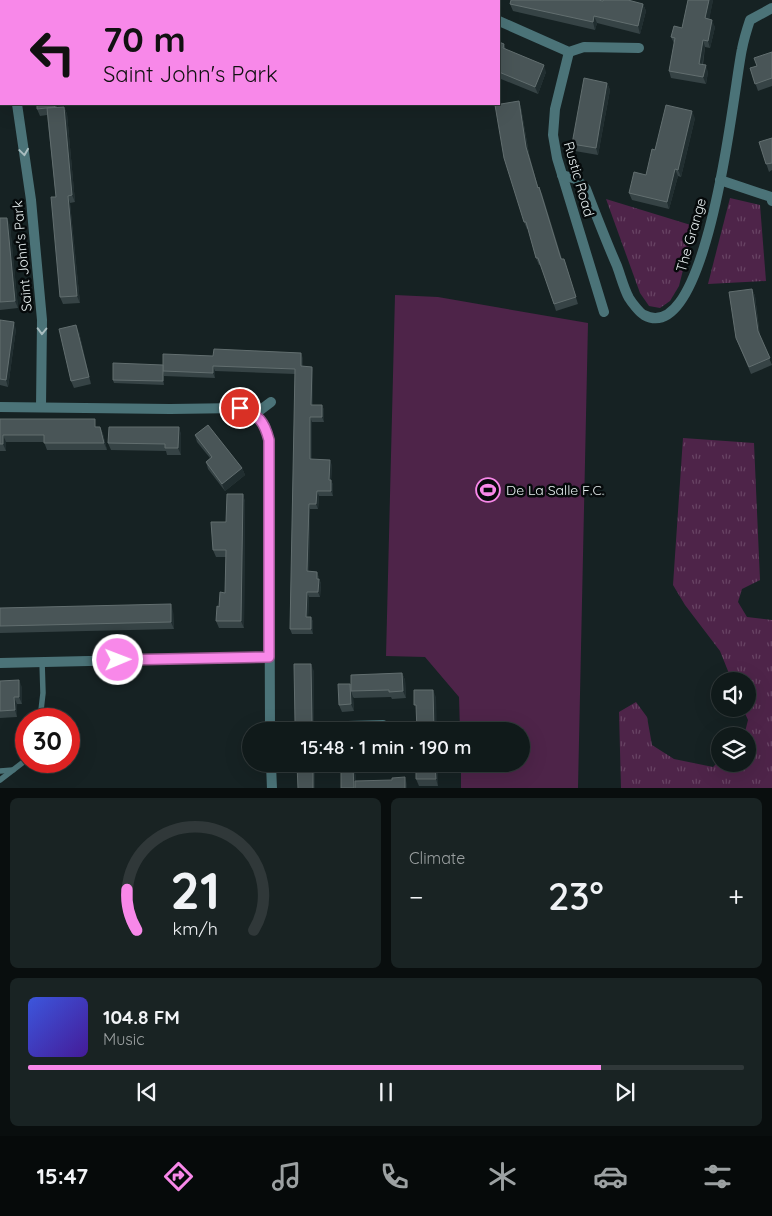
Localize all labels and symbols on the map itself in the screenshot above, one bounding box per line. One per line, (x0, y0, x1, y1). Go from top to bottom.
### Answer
street label: Rustic Road (560, 139, 598, 219)
one-way arrow (18, 148, 29, 156)
street label: The Grange (672, 196, 710, 274)
street label: Saint John's Park (8, 200, 36, 312)
one-way arrow (36, 327, 47, 335)
pin (219, 387, 261, 429)
sports icon: De La Salle F.C. (475, 477, 501, 503)
place label: De La Salle F.C. (506, 481, 604, 499)
position arrow (91, 633, 143, 685)
speed limit sign: 30 (15, 708, 80, 773)

